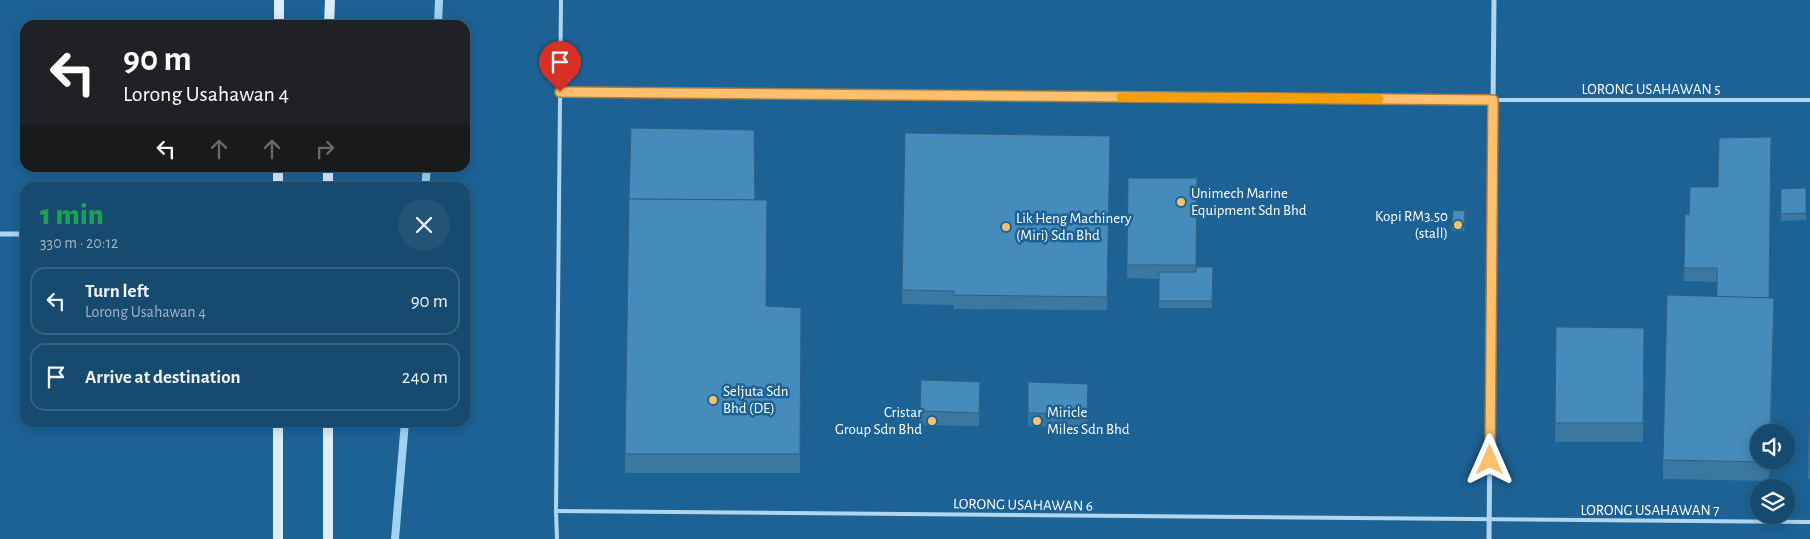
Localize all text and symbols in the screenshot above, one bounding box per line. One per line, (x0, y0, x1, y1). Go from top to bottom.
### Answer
icon: left (40, 40, 105, 105)
pin (539, 41, 581, 92)
text: 90 m (123, 42, 192, 77)
icon: arrive (546, 48, 574, 76)
street label: LORONG USAHAWAN 5 (1582, 82, 1720, 97)
text: Lorong Usahawan 4 (123, 83, 289, 105)
icon: left (152, 135, 180, 163)
icon: ahead (205, 135, 233, 163)
icon: ahead (258, 135, 286, 163)
icon: right (311, 135, 339, 163)
place label: Unimech Marine Equipment Sdn Bhd (1191, 186, 1307, 218)
marker: Unimech Marine Equipment Sdn Bhd (1175, 196, 1187, 208)
button: close (398, 199, 450, 251)
text: 1 min (40, 200, 104, 230)
place label: Kopi RM3.50 (stall) (1375, 209, 1448, 241)
place label: Lik Heng Machinery (Miri) Sdn Bhd (1016, 211, 1132, 243)
marker: Kopi RM3.50 (stall) (1452, 219, 1464, 231)
marker: Lik Heng Machinery (Miri) Sdn Bhd (1000, 221, 1012, 233)
text: 330 m · 20:12 (40, 235, 118, 251)
text: Turn left (85, 282, 149, 301)
icon: left (42, 287, 70, 315)
text: 90 m (411, 292, 448, 311)
text: Lorong Usahawan 4 (85, 304, 206, 320)
icon: arrive (42, 363, 70, 391)
text: Arrive at destination (85, 368, 241, 387)
text: 240 m (402, 368, 448, 387)
place label: Seljuta Sdn Bhd (DE) (723, 384, 789, 416)
marker: Seljuta Sdn Bhd (DE) (707, 394, 719, 406)
place label: Cristar Group Sdn Bhd (835, 405, 922, 437)
place label: Miricle Miles Sdn Bhd (1047, 405, 1130, 437)
marker: Cristar Group Sdn Bhd (926, 415, 938, 427)
marker: Miricle Miles Sdn Bhd (1031, 415, 1043, 427)
map controls (1750, 424, 1795, 524)
button: sound (1750, 424, 1795, 469)
position arrow (1463, 433, 1515, 485)
button: layers (1750, 479, 1795, 524)
street label: LORONG USAHAWAN 6 (953, 496, 1093, 514)
street label: LORONG USAHAWAN 7 (1581, 503, 1719, 518)

